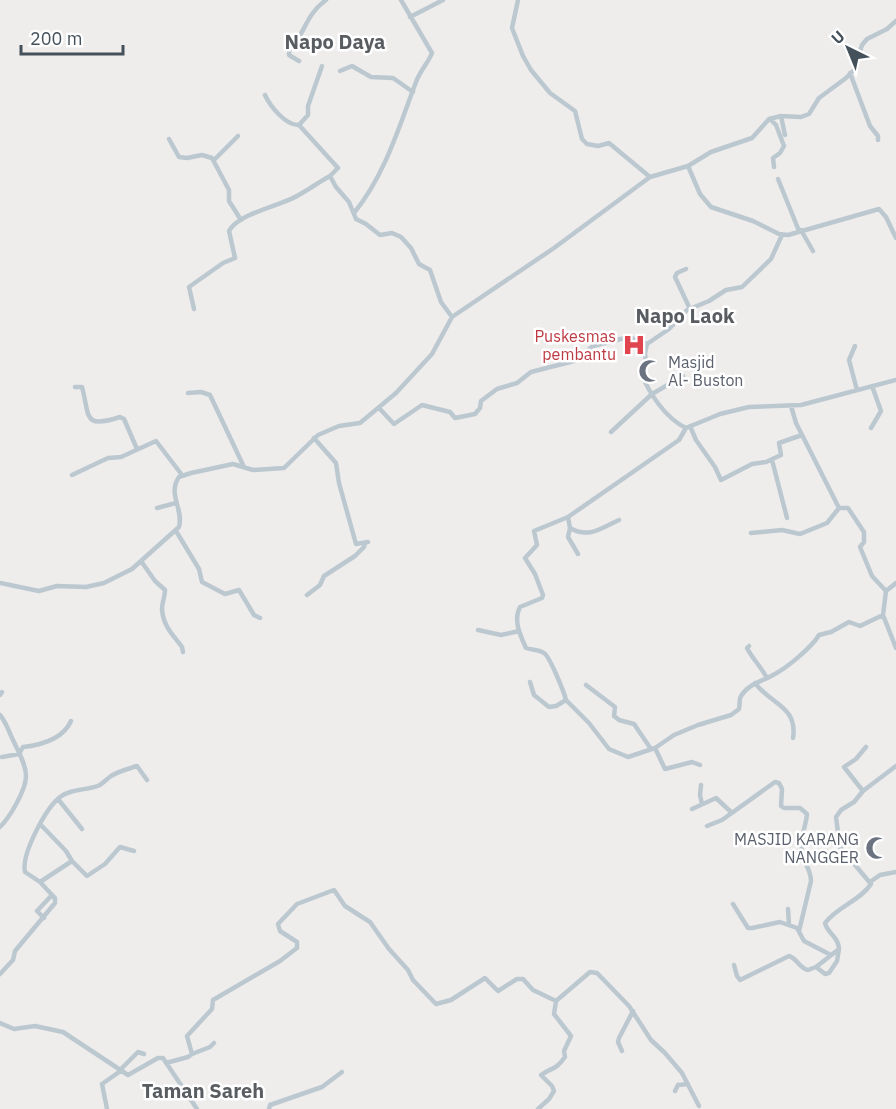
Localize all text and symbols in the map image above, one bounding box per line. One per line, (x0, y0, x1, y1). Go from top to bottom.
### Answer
scale bar (21, 18, 123, 56)
north arrow (818, 18, 878, 78)
text: U (827, 26, 849, 48)
text: 200 m (30, 27, 82, 50)
district label: Napo Daya (285, 28, 385, 55)
district label: Napo Laok (636, 302, 735, 329)
place label: Puskesmas pembantu (534, 326, 616, 364)
hospital icon: Puskesmas pembantu (621, 332, 647, 358)
place label: Masjid Al- Buston (668, 352, 743, 390)
mosque icon: Masjid Al- Buston (637, 358, 663, 384)
place label: MASJID KARANG NANGGER (734, 829, 859, 867)
mosque icon: MASJID KARANG NANGGER (864, 835, 890, 861)
district label: Taman Sareh (142, 1077, 264, 1104)

